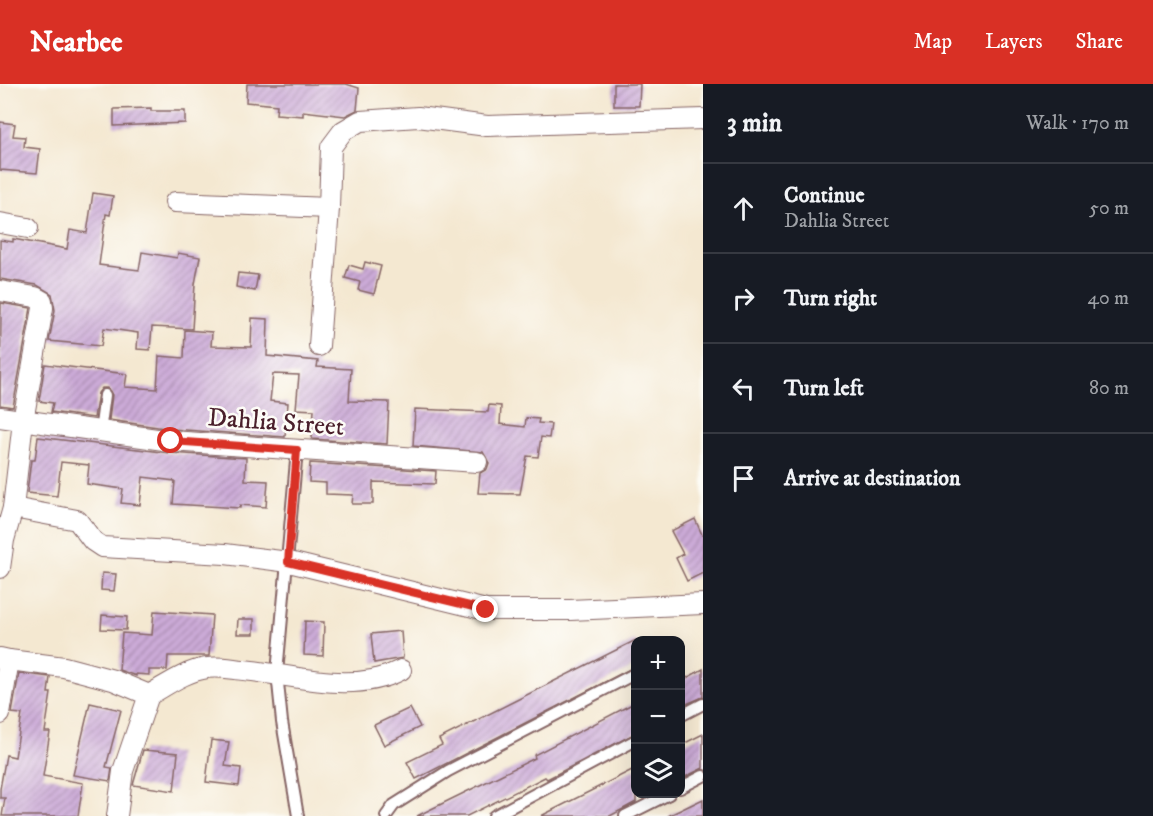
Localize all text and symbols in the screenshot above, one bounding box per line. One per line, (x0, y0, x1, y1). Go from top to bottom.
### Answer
text: Nearbee (30, 25, 123, 60)
text: Map (913, 29, 952, 55)
text: Layers (985, 29, 1043, 55)
text: Share (1076, 29, 1123, 55)
text: 3 min (727, 107, 782, 140)
text: Walk · 170 m (1026, 111, 1129, 136)
text: Continue (784, 182, 865, 209)
icon: ahead (727, 192, 760, 225)
text: 50 m (1089, 196, 1129, 221)
text: Dahlia Street (784, 209, 889, 234)
icon: right (727, 282, 760, 315)
text: Turn right (784, 285, 877, 312)
text: 40 m (1087, 286, 1129, 311)
icon: left (727, 372, 760, 405)
text: Turn left (784, 375, 864, 402)
text: 80 m (1089, 376, 1129, 401)
street label: Dahlia Street (207, 401, 345, 444)
route start (157, 427, 183, 453)
icon: arrive (727, 462, 760, 495)
text: Arrive at destination (784, 465, 961, 492)
route end (472, 596, 498, 622)
map controls (631, 636, 685, 798)
button: + (631, 636, 685, 690)
button: − (631, 690, 685, 744)
button: layers (631, 744, 685, 798)

